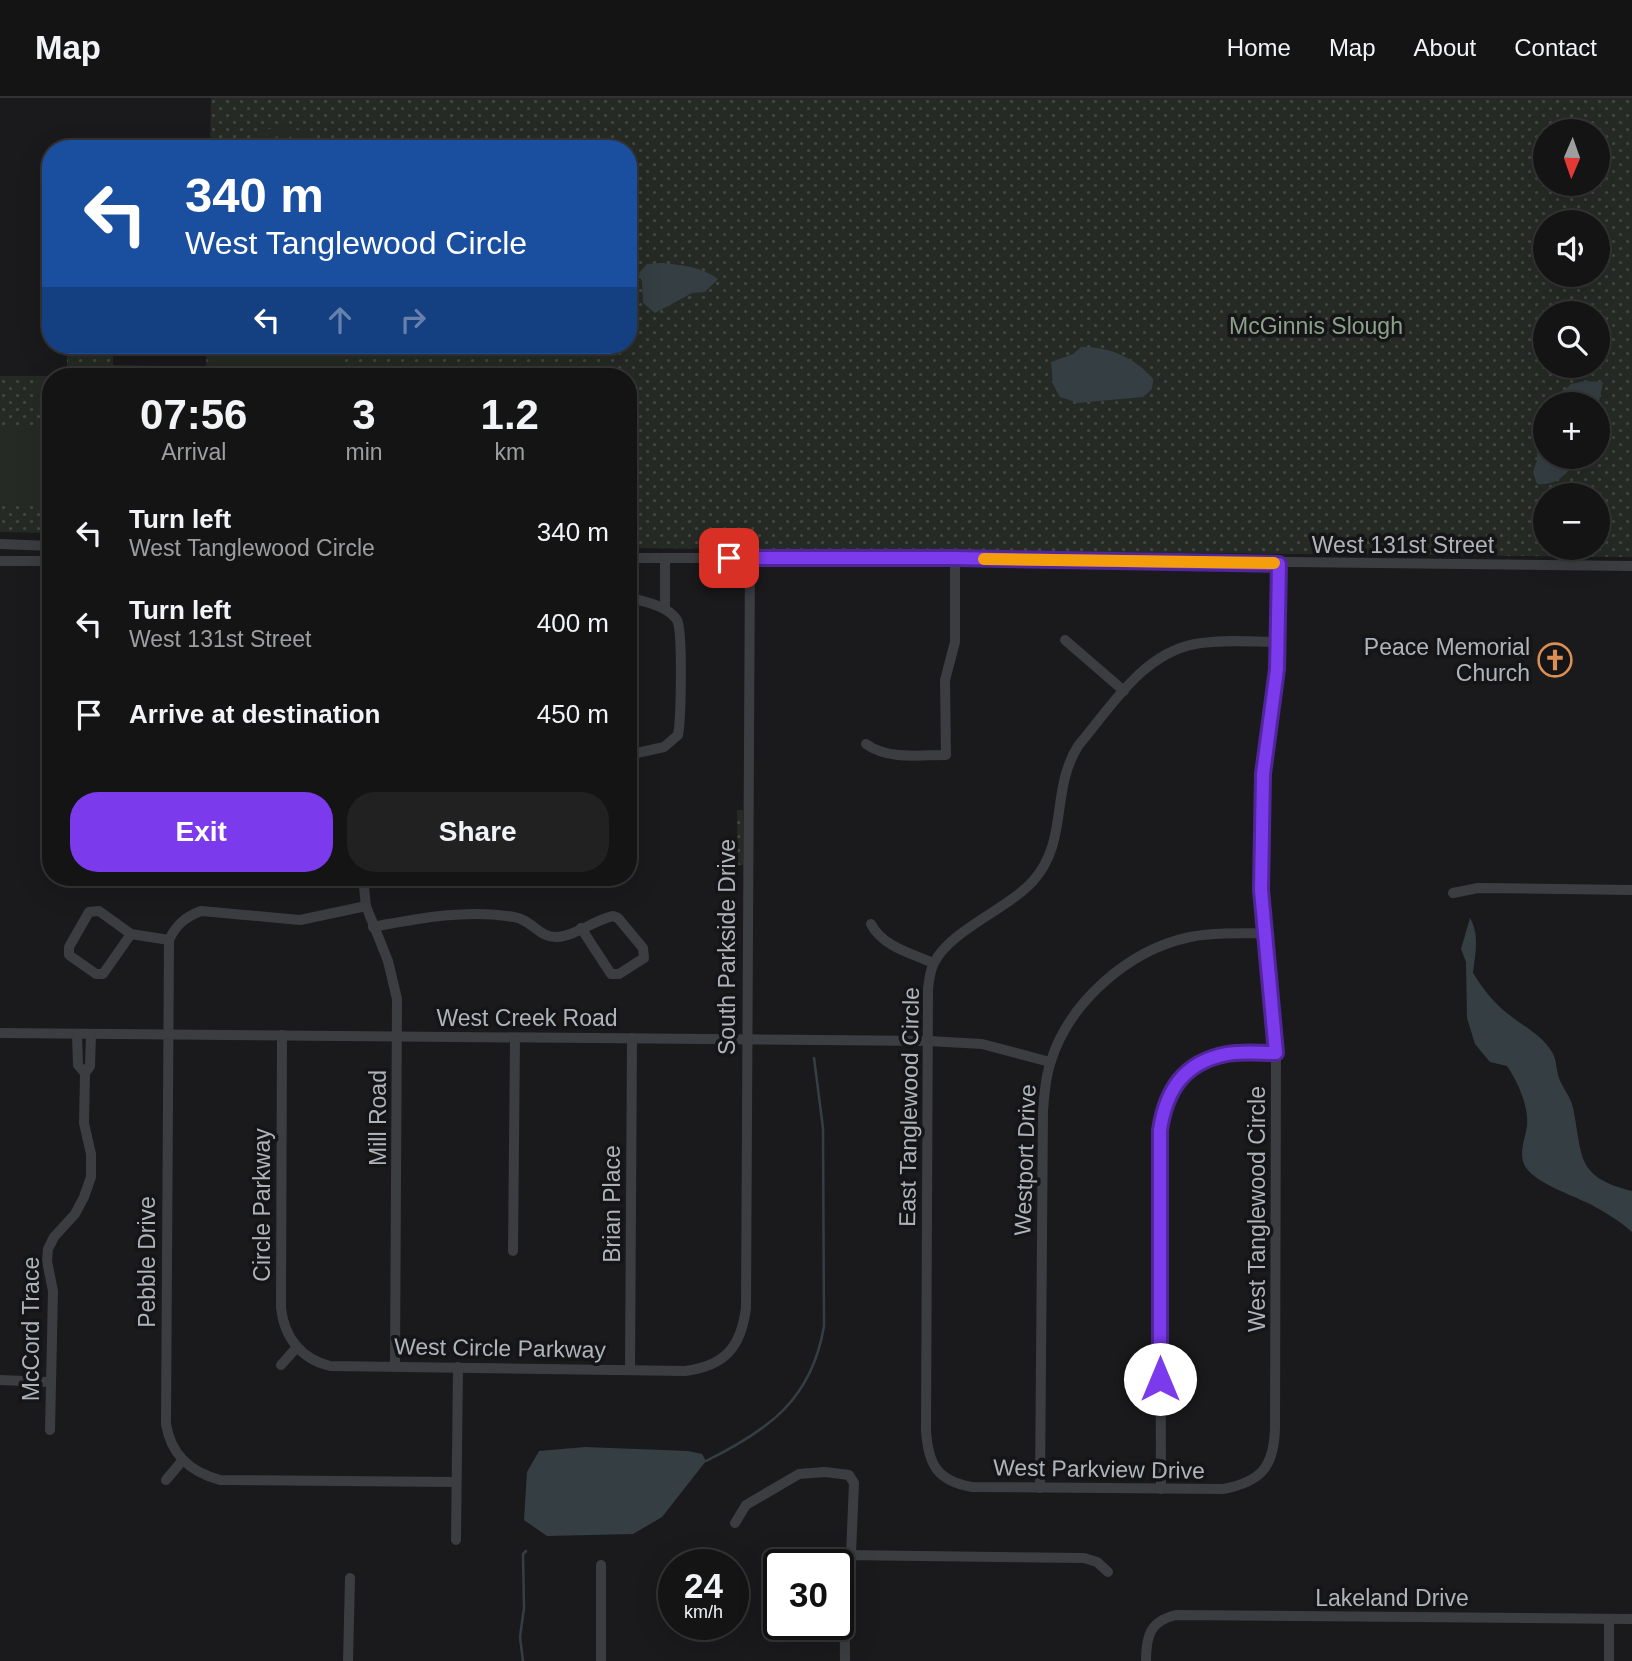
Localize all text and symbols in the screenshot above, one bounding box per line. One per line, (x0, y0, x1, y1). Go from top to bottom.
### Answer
text: Map (35, 29, 101, 66)
text: Home (1227, 34, 1291, 61)
text: Map (1329, 34, 1376, 61)
text: About (1414, 34, 1476, 61)
text: Contact (1514, 34, 1597, 61)
north arrow (1533, 119, 1610, 196)
map controls (1533, 119, 1610, 560)
icon: left (70, 168, 161, 259)
text: 340 m (185, 168, 324, 222)
button: sound (1533, 210, 1610, 287)
text: West Tanglewood Circle (185, 225, 527, 261)
icon: left (248, 301, 286, 339)
icon: ahead (321, 301, 359, 339)
icon: right (394, 301, 432, 339)
button: search (1533, 301, 1610, 378)
park label: McGinnis Slough (1229, 313, 1403, 339)
text: 07:56 (140, 391, 247, 438)
text: 3 (352, 391, 376, 438)
text: 1.2 (481, 391, 539, 438)
button: + (1533, 392, 1610, 469)
text: Arrival (161, 439, 226, 465)
text: min (345, 439, 383, 465)
text: km (494, 439, 525, 465)
button: − (1533, 483, 1610, 560)
text: Turn left (129, 504, 231, 534)
icon: left (70, 514, 108, 552)
text: 340 m (537, 517, 609, 547)
pin (699, 528, 759, 588)
street label: West 131st Street (1312, 532, 1495, 558)
text: West Tanglewood Circle (129, 535, 375, 561)
icon: arrive (710, 539, 748, 577)
text: Turn left (129, 595, 231, 625)
icon: left (70, 605, 108, 643)
text: 400 m (537, 608, 609, 638)
text: West 131st Street (129, 626, 311, 652)
place label: Peace Memorial Church (1364, 634, 1530, 686)
church icon: Peace Memorial Church (1536, 641, 1574, 679)
icon: arrive (70, 696, 108, 734)
text: Arrive at destination (129, 699, 380, 729)
text: 450 m (537, 699, 609, 729)
button: Exit (70, 792, 333, 872)
button: Share (347, 792, 609, 872)
street label: South Parkside Drive (714, 839, 740, 1055)
street label: East Tanglewood Circle (894, 987, 924, 1227)
street label: West Creek Road (436, 1005, 618, 1031)
street label: Mill Road (365, 1070, 391, 1166)
street label: Westport Drive (1009, 1084, 1041, 1236)
street label: West Tanglewood Circle (1244, 1086, 1270, 1332)
street label: Circle Parkway (249, 1128, 275, 1282)
street label: Brian Place (599, 1145, 625, 1263)
street label: Pebble Drive (134, 1196, 160, 1328)
street label: McCord Trace (18, 1257, 44, 1401)
street label: West Circle Parkway (394, 1333, 607, 1363)
position arrow (1123, 1342, 1197, 1416)
street label: West Parkview Drive (993, 1454, 1205, 1484)
speed limit sign: 30 (763, 1549, 854, 1640)
text: 24 (684, 1566, 723, 1605)
street label: Lakeland Drive (1315, 1585, 1469, 1611)
text: km/h (684, 1602, 723, 1622)

